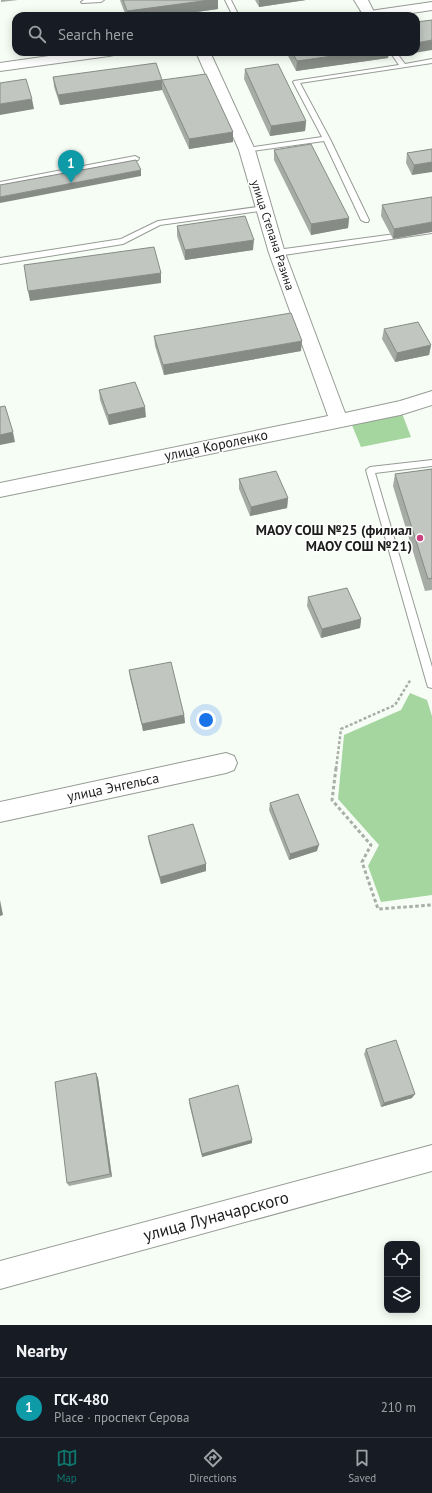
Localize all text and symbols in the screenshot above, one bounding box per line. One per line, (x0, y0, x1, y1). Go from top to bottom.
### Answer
search box (12, 12, 420, 56)
icon: search (26, 23, 48, 45)
text: Search here (58, 25, 134, 44)
pin: 1 (58, 150, 84, 183)
street label: улица Степана Разина (248, 178, 298, 292)
street label: улица Короленко (163, 425, 269, 465)
place label: МАОУ СОШ №25 (филиал МАОУ СОШ №21) (256, 521, 412, 555)
marker: МАОУ СОШ №25 (филиал МАОУ СОШ №21) (415, 533, 425, 543)
your location (196, 710, 216, 730)
street label: улица Энгельса (65, 768, 161, 806)
street label: улица Луначарского (141, 1186, 291, 1246)
map controls (384, 1241, 420, 1313)
button: locate (384, 1241, 420, 1277)
button: layers (384, 1277, 420, 1313)
text: Nearby (16, 1340, 67, 1362)
text: ГСК-480 (54, 1390, 109, 1409)
text: 1 (25, 1399, 33, 1416)
text: 210 m (381, 1399, 416, 1416)
text: Place · проспект Серова (54, 1409, 189, 1426)
tab: Map (56, 1447, 78, 1485)
tab: Directions (189, 1447, 237, 1485)
tab: Saved (348, 1447, 376, 1485)

